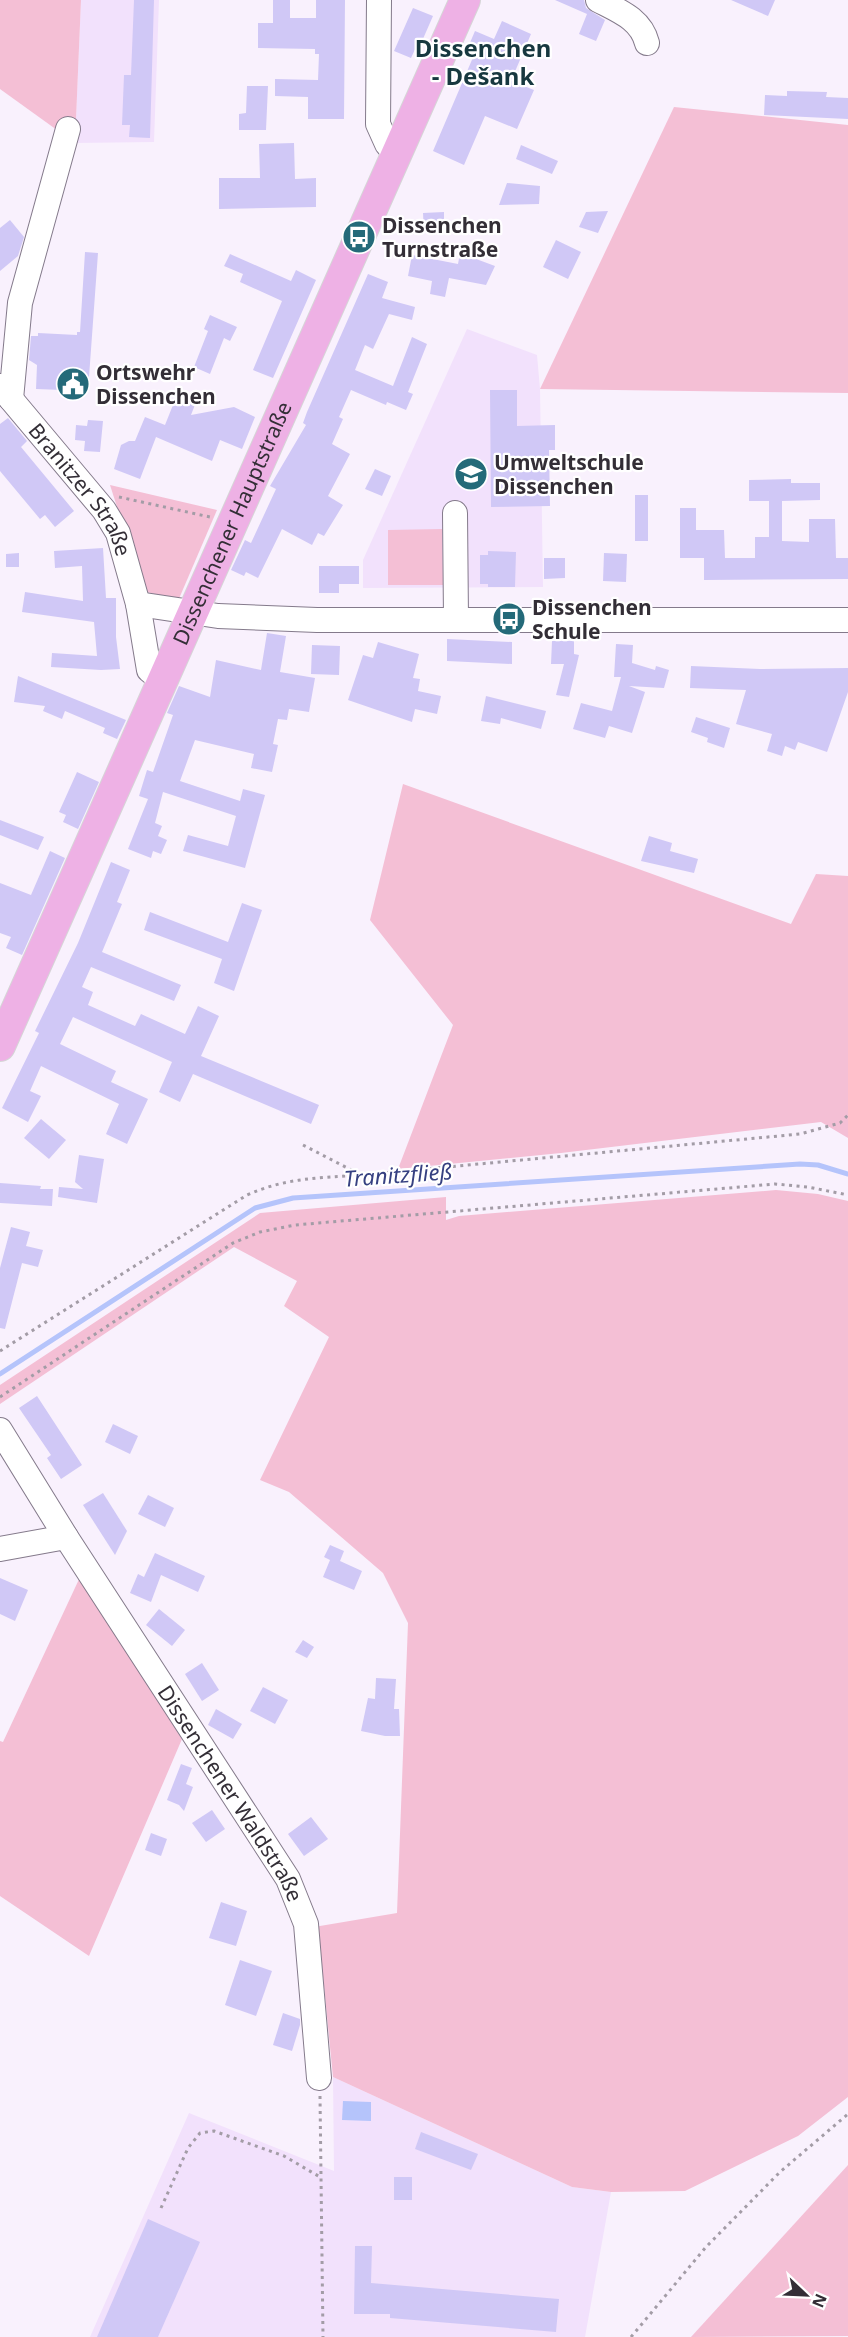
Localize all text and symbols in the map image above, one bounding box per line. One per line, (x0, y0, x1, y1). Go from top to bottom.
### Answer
district label: Dissenchen - Dešank (415, 31, 551, 92)
place label: Dissenchen Turnstraße (382, 211, 502, 263)
bus stop icon: Dissenchen Turnstraße (341, 219, 377, 255)
place label: Ortswehr Dissenchen (96, 358, 216, 410)
public building icon: Ortswehr Dissenchen (55, 366, 91, 402)
street label: Dissenchener Hauptstraße (166, 397, 298, 649)
street label: Branitzer Straße (23, 417, 138, 559)
place label: Umweltschule Dissenchen (494, 448, 644, 500)
school or university icon: Umweltschule Dissenchen (453, 456, 489, 492)
place label: Dissenchen Schule (532, 593, 652, 645)
bus stop icon: Dissenchen Schule (491, 601, 527, 637)
water label: Tranitzfließ (343, 1155, 453, 1193)
street label: Dissenchener Waldstraße (152, 1680, 310, 1906)
north arrow (776, 2265, 836, 2325)
text: N (807, 2291, 832, 2311)

